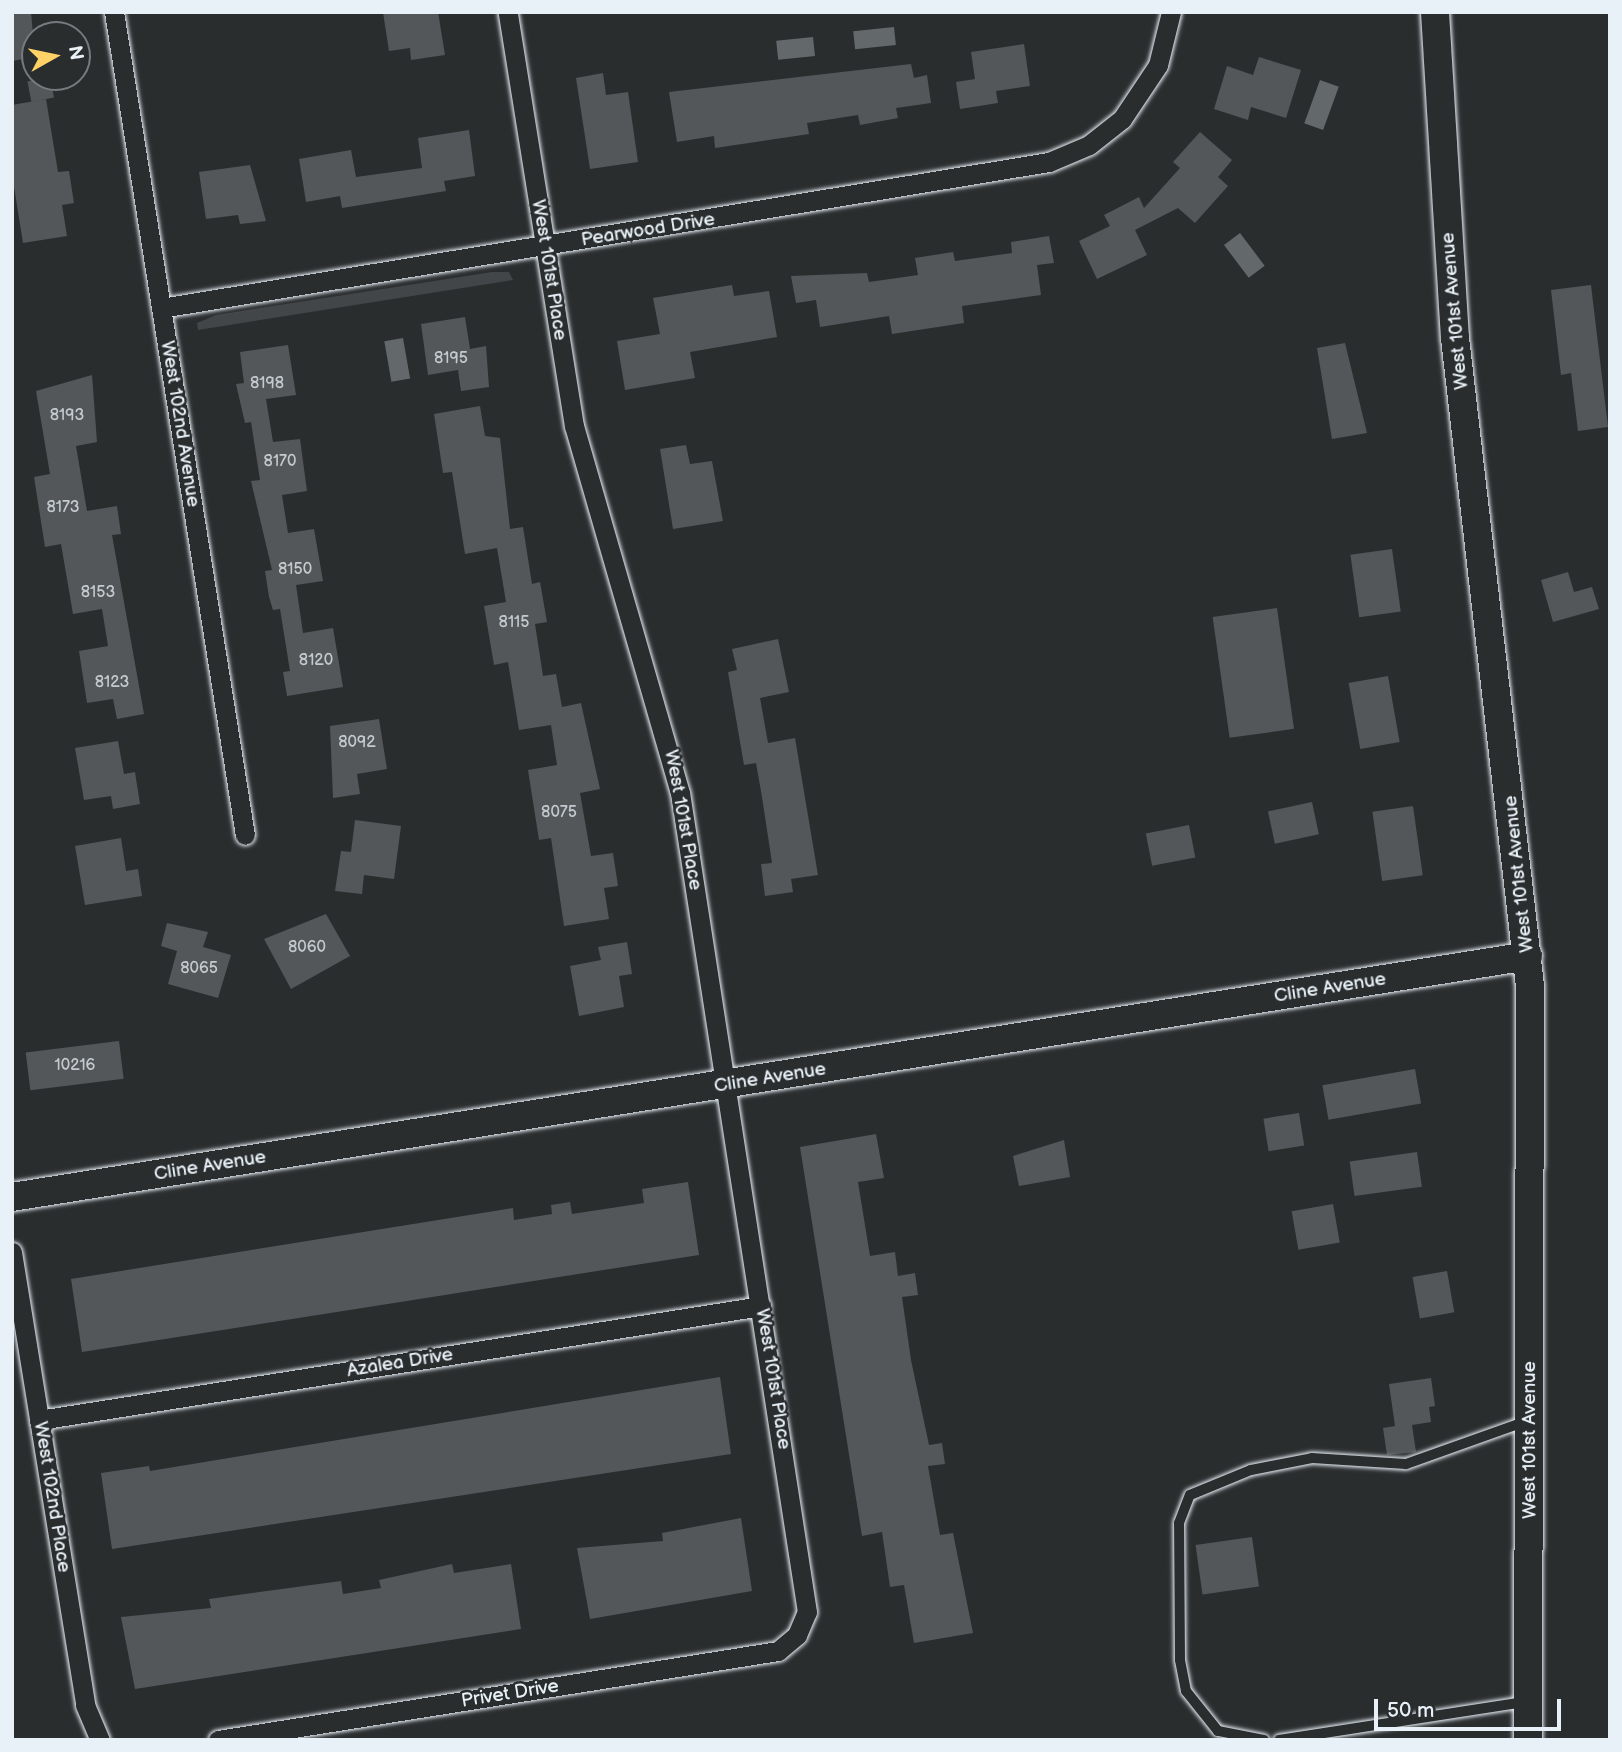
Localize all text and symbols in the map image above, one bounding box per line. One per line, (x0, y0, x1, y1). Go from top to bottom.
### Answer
north arrow (21, 21, 91, 91)
text: N (63, 44, 88, 62)
street label: West 101st Place (527, 198, 571, 342)
street label: Pearwood Drive (580, 208, 716, 252)
street label: West 101st Avenue (1437, 231, 1473, 391)
street label: West 102nd Avenue (156, 339, 204, 509)
house number: 8195 (434, 349, 468, 369)
house number: 8198 (250, 374, 284, 394)
house number: 8193 (50, 406, 84, 426)
house number: 8170 (264, 452, 296, 472)
house number: 8173 (46, 498, 80, 518)
house number: 8150 (278, 560, 312, 580)
house number: 8153 (81, 583, 115, 603)
house number: 8115 (499, 613, 529, 633)
house number: 8120 (299, 651, 333, 671)
house number: 8123 (95, 673, 129, 693)
house number: 8092 (338, 733, 376, 753)
street label: West 101st Place (659, 748, 707, 892)
street label: West 101st Avenue (1499, 794, 1539, 954)
house number: 8075 (541, 803, 577, 823)
house number: 8060 (288, 938, 326, 958)
house number: 8065 (180, 959, 218, 979)
street label: Cline Avenue (1272, 968, 1388, 1008)
house number: 10216 (55, 1056, 95, 1076)
street label: Cline Avenue (712, 1058, 828, 1098)
street label: Cline Avenue (152, 1146, 268, 1186)
street label: West 101st Place (751, 1307, 795, 1451)
street label: Azalea Drive (345, 1343, 455, 1383)
street label: West 101st Avenue (1519, 1361, 1541, 1519)
street label: West 102nd Place (29, 1420, 75, 1574)
street label: Privet Drive (460, 1675, 560, 1713)
scale bar (1377, 1686, 1564, 1730)
text: 50 m (1387, 1698, 1434, 1723)

